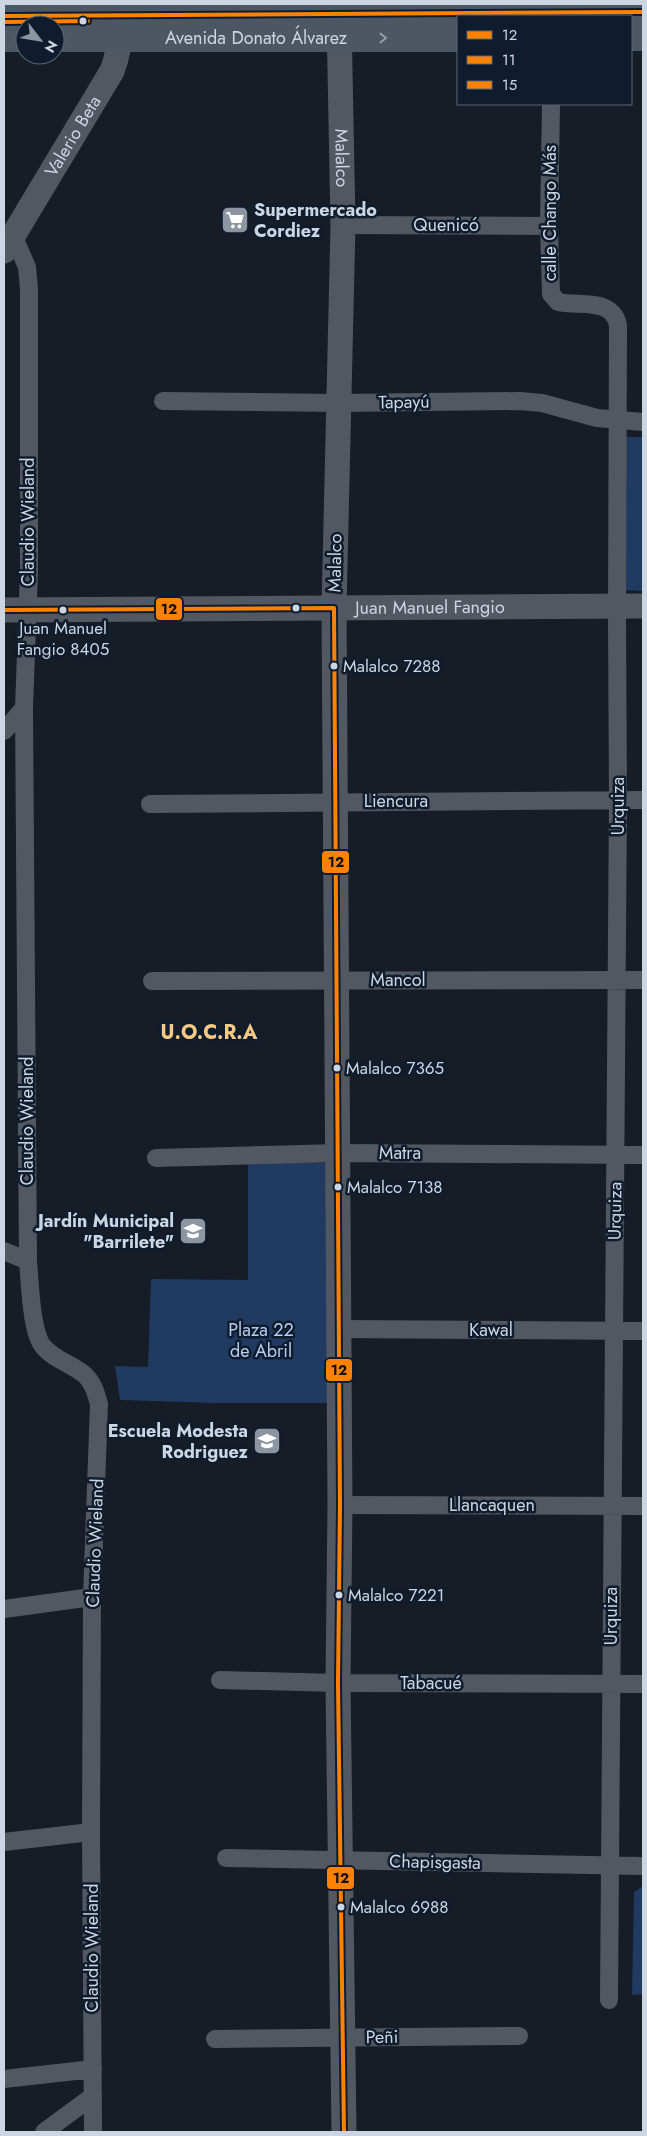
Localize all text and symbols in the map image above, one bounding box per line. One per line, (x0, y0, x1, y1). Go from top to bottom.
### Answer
north arrow (15, 15, 65, 65)
legend (457, 15, 632, 105)
unlabelled marker (78, 16, 88, 26)
text: 12 (502, 24, 517, 46)
street label: Avenida Donato Álvarez (165, 25, 348, 51)
one-way arrow (380, 33, 387, 43)
text: N (40, 37, 63, 57)
text: 11 (502, 49, 516, 71)
text: 15 (502, 74, 517, 96)
street label: Valerio Beta (38, 91, 107, 182)
street label: Malalco (328, 128, 355, 188)
street label: calle Chango Más (537, 145, 563, 281)
place label: Supermercado Cordiez (254, 197, 377, 244)
supermarket icon: Supermercado Cordiez (220, 205, 250, 235)
street label: Quenicó (413, 212, 479, 238)
street label: Tapayú (378, 389, 430, 415)
street label: Claudio Wieland (15, 457, 41, 587)
street label: Malalco (321, 533, 349, 593)
street label: Juan Manuel Fangio (353, 594, 505, 621)
line badge: 12 (155, 597, 183, 621)
text: 12 (161, 599, 177, 619)
unlabelled marker (291, 603, 301, 613)
marker: Juan Manuel Fangio 8405 (58, 605, 68, 615)
place label: Juan Manuel Fangio 8405 (17, 616, 109, 661)
place label: Malalco 7288 (343, 654, 441, 678)
marker: Malalco 7288 (329, 661, 339, 671)
street label: Urquiza (605, 777, 631, 835)
street label: Liencura (364, 788, 428, 814)
line badge: 12 (321, 850, 350, 874)
text: 12 (328, 852, 344, 872)
street label: Mancol (370, 967, 426, 993)
district label: U.O.C.R.A (161, 1018, 258, 1047)
street label: Claudio Wieland (14, 1056, 40, 1186)
place label: Malalco 7365 (346, 1056, 444, 1080)
marker: Malalco 7365 (332, 1063, 342, 1073)
street label: Matra (379, 1140, 421, 1166)
place label: Malalco 7138 (347, 1175, 443, 1199)
marker: Malalco 7138 (333, 1182, 343, 1192)
street label: Urquiza (601, 1182, 629, 1240)
place label: Jardín Municipal "Barrilete" (35, 1208, 174, 1255)
school or university icon: Jardín Municipal "Barrilete" (178, 1216, 208, 1246)
park label: Plaza 22 de Abril (228, 1317, 294, 1364)
street label: Kawal (469, 1317, 513, 1343)
line badge: 12 (325, 1358, 353, 1382)
text: 12 (331, 1360, 347, 1380)
place label: Escuela Modesta Rodriguez (108, 1418, 249, 1465)
school or university icon: Escuela Modesta Rodriguez (252, 1426, 282, 1456)
street label: Claudio Wieland (80, 1478, 110, 1608)
street label: Llancaquen (449, 1492, 535, 1518)
place label: Malalco 7221 (348, 1583, 444, 1607)
street label: Urquiza (598, 1587, 624, 1645)
marker: Malalco 7221 (334, 1590, 344, 1600)
street label: Tabacué (400, 1670, 462, 1696)
street label: Chapisgasta (389, 1848, 481, 1876)
line badge: 12 (326, 1866, 355, 1890)
text: 12 (333, 1868, 349, 1888)
street label: Claudio Wieland (79, 1883, 105, 2013)
place label: Malalco 6988 (350, 1895, 449, 1919)
marker: Malalco 6988 (336, 1902, 346, 1912)
street label: Peñi (365, 2024, 399, 2050)

